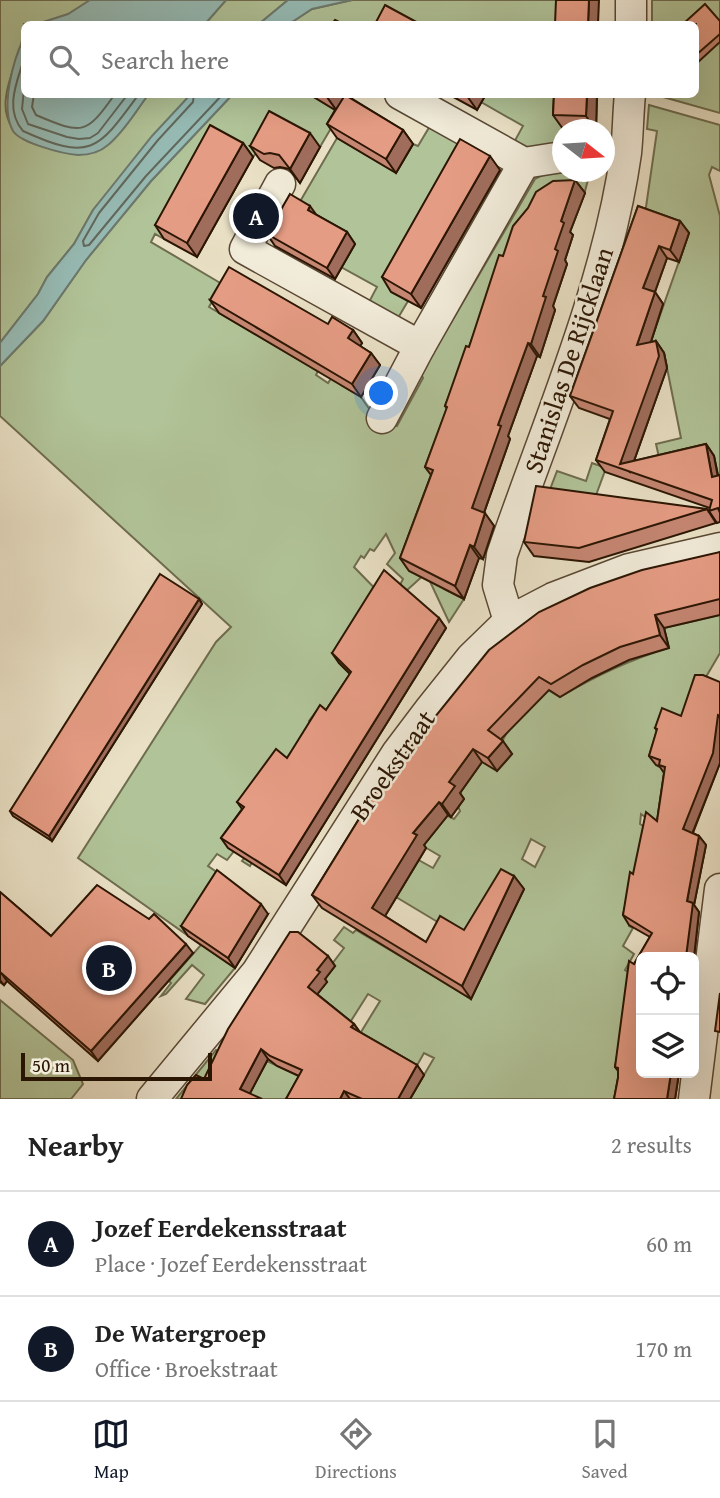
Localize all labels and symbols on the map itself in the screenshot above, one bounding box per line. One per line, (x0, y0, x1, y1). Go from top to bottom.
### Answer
north arrow (552, 119, 615, 182)
pin: A (233, 190, 279, 242)
street label: Stanislas De Rijcklaan (513, 241, 623, 478)
your location (364, 376, 398, 410)
street label: Broekstraat (339, 702, 445, 828)
pin: B (86, 942, 132, 994)
scale bar (21, 1050, 212, 1082)

